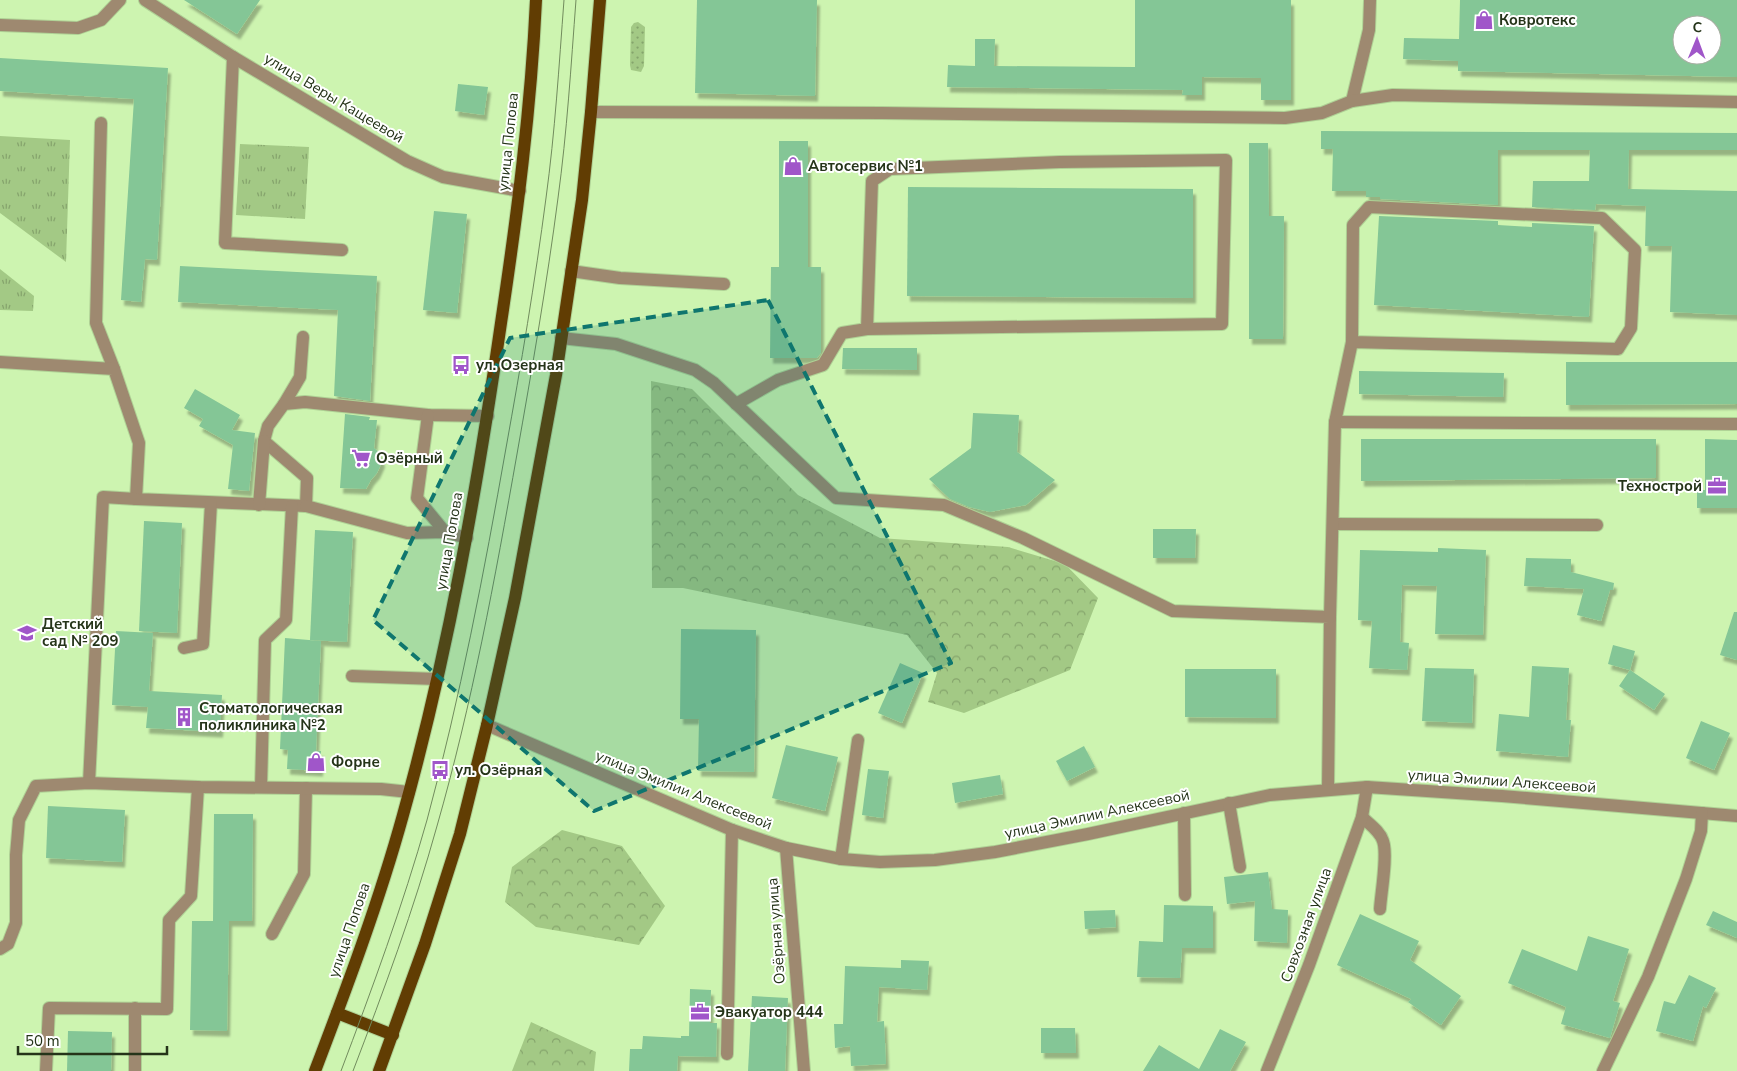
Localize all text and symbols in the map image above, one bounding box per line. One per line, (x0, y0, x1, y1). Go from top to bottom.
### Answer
shop icon: Ковротекс (1473, 9, 1495, 31)
place label: Ковротекс (1499, 10, 1575, 30)
north arrow (1672, 15, 1722, 65)
text: С (1692, 18, 1703, 37)
street label: улица Веры Кащеевой (261, 48, 407, 148)
street label: улица Попова (493, 92, 523, 192)
shop icon: Автосервис №1 (782, 155, 804, 177)
place label: Автосервис №1 (808, 156, 923, 176)
bus stop icon: ул. Озерная (450, 354, 472, 376)
place label: ул. Озерная (476, 355, 563, 375)
supermarket icon: Озёрный (350, 447, 372, 469)
place label: Озёрный (376, 448, 443, 468)
office icon: Технострой (1706, 475, 1728, 497)
place label: Технострой (1618, 476, 1702, 496)
street label: улица Попова (431, 490, 467, 592)
place label: Детский сад № 209 (42, 614, 119, 651)
school or university icon: Детский сад № 209 (16, 622, 38, 644)
place label: Стоматологическая поликлиника №2 (199, 698, 343, 735)
building icon: Стоматологическая поликлиника №2 (173, 706, 195, 728)
street label: улица Эмилии Алексеевой (593, 745, 775, 835)
shop icon: Форне (305, 751, 327, 773)
place label: Форне (331, 752, 380, 772)
bus stop icon: ул. Озёрная (429, 759, 451, 781)
place label: ул. Озёрная (455, 760, 542, 780)
street label: улица Эмилии Алексеевой (1407, 764, 1597, 798)
street label: улица Эмилии Алексеевой (1003, 785, 1191, 843)
street label: Совхозная улица (1276, 865, 1336, 985)
street label: Озёрная улица (762, 877, 790, 985)
street label: улица Попова (323, 880, 375, 980)
office icon: Эвакуатор 444 (689, 1001, 711, 1023)
place label: Эвакуатор 444 (715, 1002, 823, 1022)
scale bar (18, 1024, 166, 1056)
text: 50 m (25, 1031, 60, 1051)

